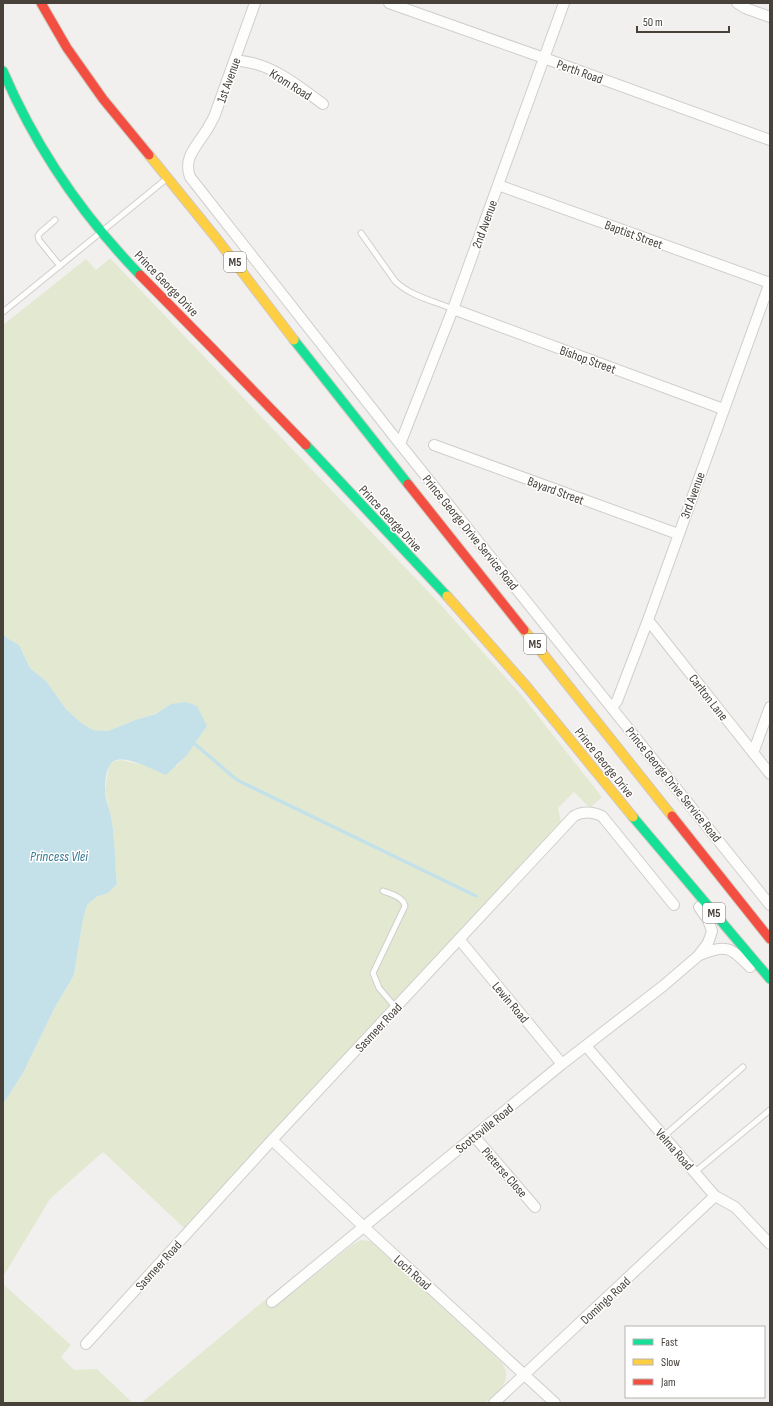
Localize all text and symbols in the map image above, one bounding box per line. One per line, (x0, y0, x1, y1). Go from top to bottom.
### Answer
scale bar (637, 8, 729, 34)
text: 50 m (643, 15, 663, 30)
street label: 1st Avenue (213, 56, 245, 105)
street label: Perth Road (554, 56, 605, 88)
street label: Krom Road (266, 66, 315, 104)
street label: 2nd Avenue (469, 198, 501, 251)
street label: Baptist Street (602, 217, 665, 253)
street label: Prince George Drive (131, 247, 202, 320)
road number: M5 (224, 252, 246, 272)
street label: Bishop Street (557, 342, 618, 378)
street label: 3rd Avenue (677, 470, 709, 521)
street label: Prince George Drive Service Road (419, 472, 522, 593)
street label: Bayard Street (525, 473, 586, 509)
street label: Prince George Drive (355, 482, 425, 555)
road number: M5 (524, 634, 546, 654)
street label: Carlton Lane (685, 671, 731, 724)
street label: Prince George Drive (571, 724, 637, 801)
street label: Prince George Drive Service Road (622, 724, 725, 845)
water label: Princess Vlei (30, 848, 88, 865)
road number: M5 (703, 903, 725, 923)
street label: Lewin Road (488, 979, 532, 1026)
street label: Sasmeer Road (352, 1000, 406, 1056)
street label: Scottsville Road (452, 1101, 517, 1157)
street label: Velma Road (652, 1125, 697, 1174)
street label: Pieterse Close (478, 1144, 531, 1201)
street label: Sasmeer Road (132, 1237, 185, 1294)
street label: Loch Road (390, 1252, 434, 1294)
street label: Domingo Road (577, 1274, 634, 1328)
legend (625, 1326, 765, 1398)
text: Fast (661, 1335, 678, 1350)
text: Slow (661, 1355, 680, 1370)
text: Jam (660, 1375, 676, 1390)

